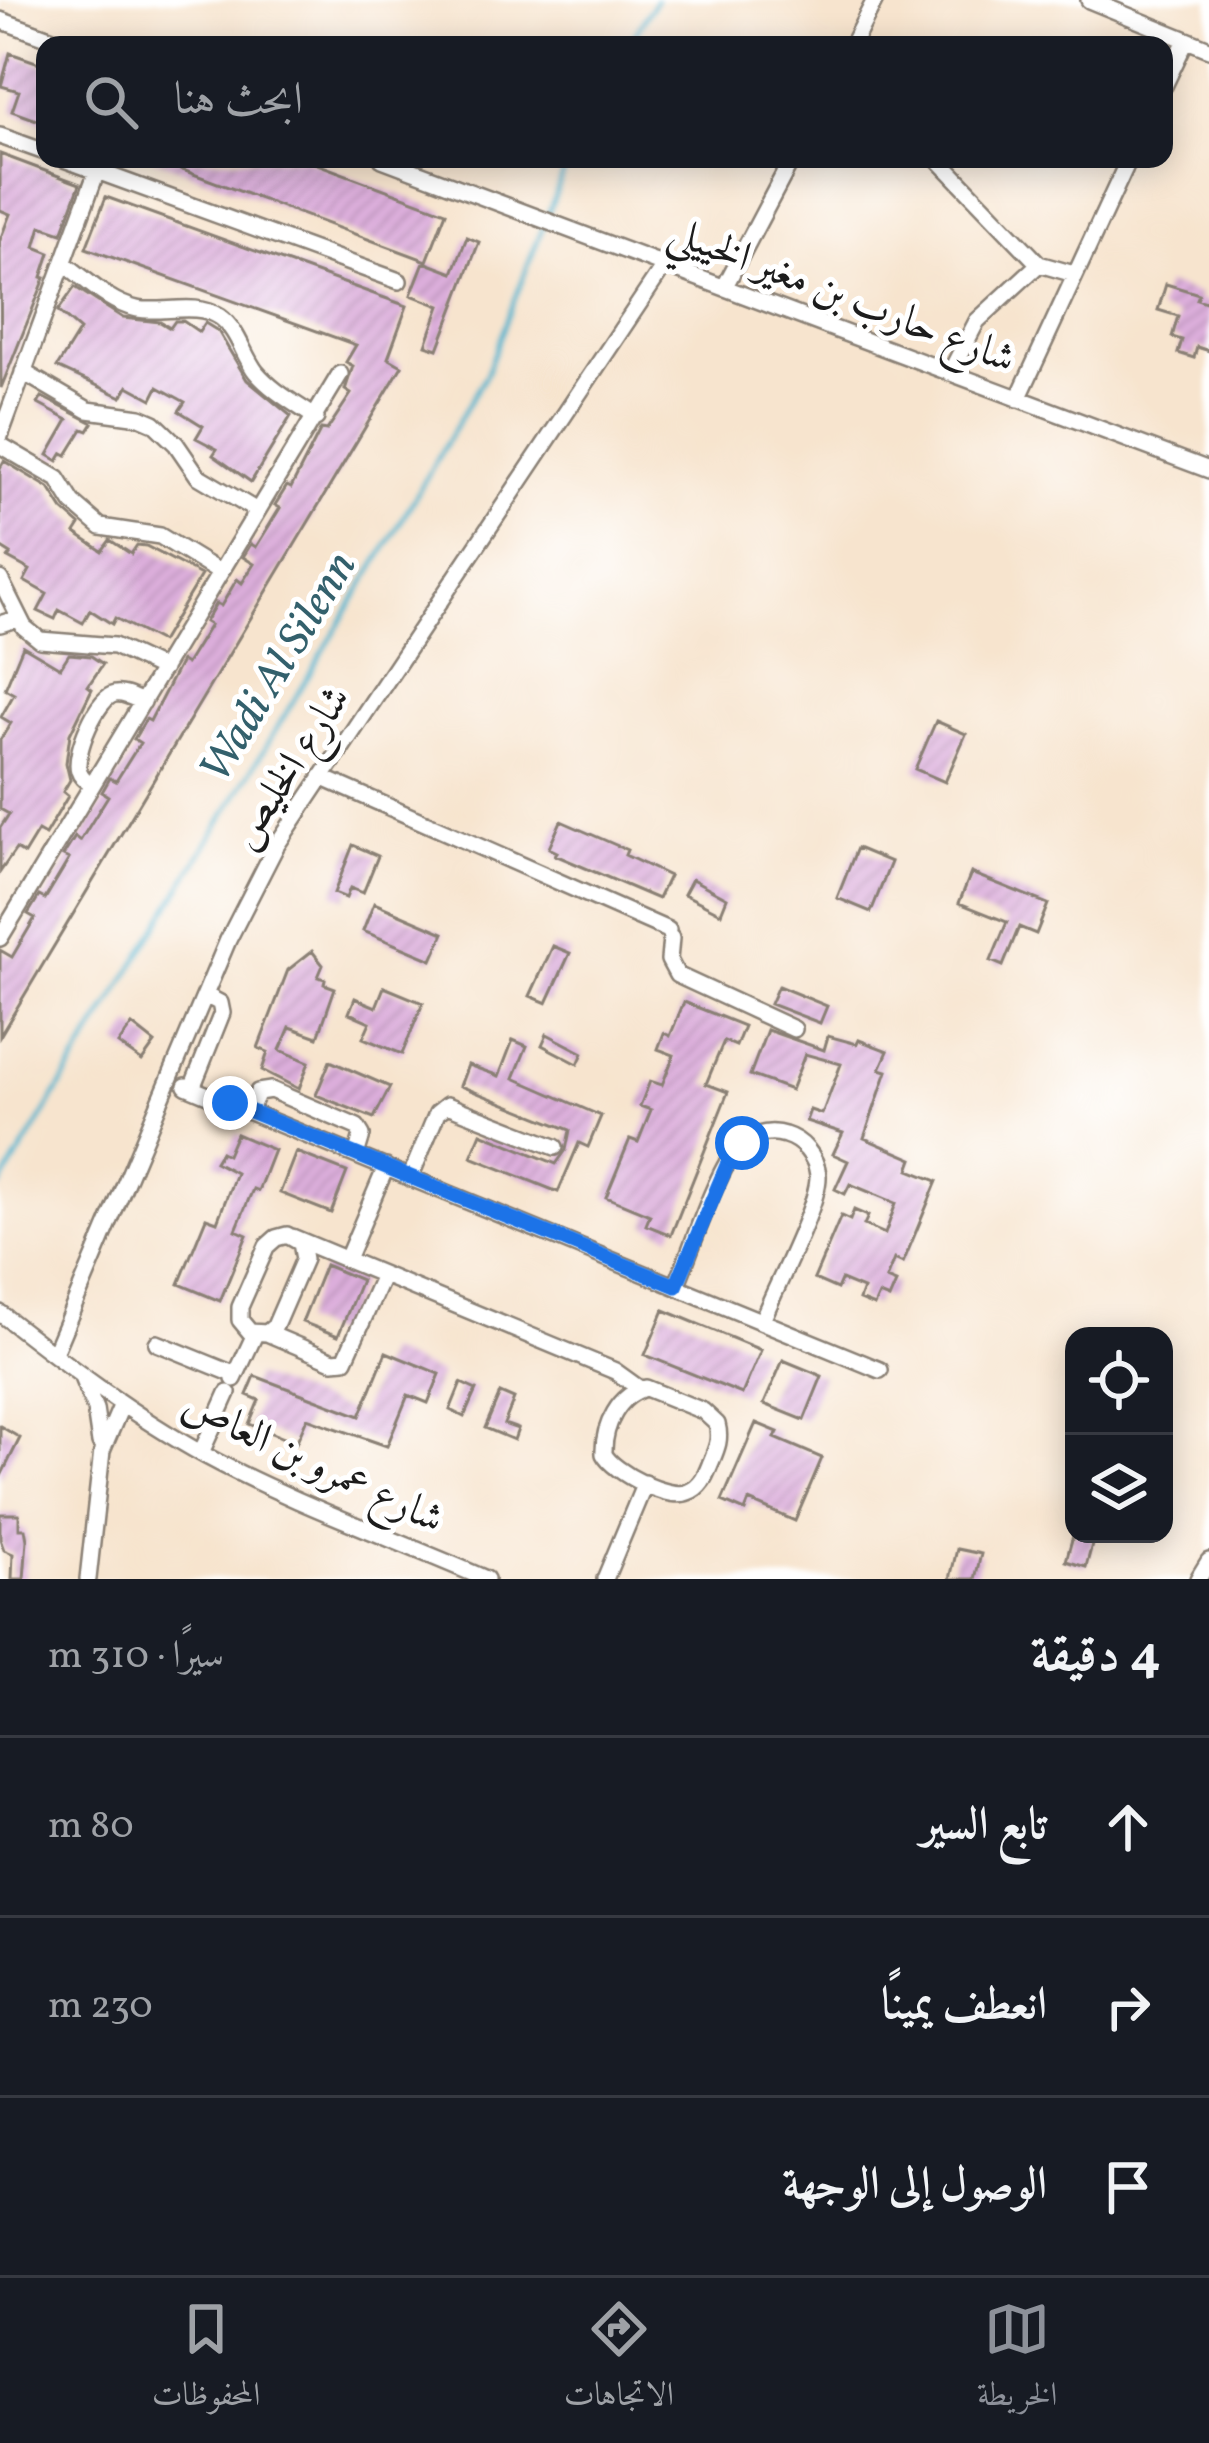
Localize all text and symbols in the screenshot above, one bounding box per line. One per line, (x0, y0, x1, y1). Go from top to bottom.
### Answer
search box (36, 36, 1173, 168)
icon: search (78, 69, 144, 135)
text: ابحث هنا (174, 70, 303, 133)
street label: شارع حارب بن مغير الخييلي (657, 204, 1023, 396)
water label: Wadi Al Silenn (186, 541, 374, 796)
street label: شارع الخليص (217, 675, 369, 863)
route end (203, 1076, 257, 1130)
route start (715, 1116, 769, 1170)
map controls (1065, 1327, 1173, 1543)
button: locate (1065, 1327, 1173, 1435)
street label: شارع عمرو بن العاص (171, 1378, 453, 1552)
button: layers (1065, 1435, 1173, 1543)
text: 4 دقيقة (1031, 1621, 1161, 1692)
text: سيرًا · 310 m (48, 1630, 224, 1684)
icon: ahead (1095, 1794, 1161, 1860)
text: تابع السير (921, 1795, 1047, 1858)
text: 80 m (48, 1800, 134, 1854)
icon: right (1095, 1974, 1161, 2040)
text: انعطف يمينًا (881, 1975, 1047, 2038)
text: 230 m (48, 1980, 153, 2034)
icon: arrive (1095, 2154, 1161, 2220)
text: الوصول إلى الوجهة (782, 2155, 1047, 2218)
tab: المحفوظات (152, 2296, 260, 2426)
tab: الاتجاهات (564, 2296, 674, 2426)
tab: الخريطة (977, 2296, 1057, 2426)

